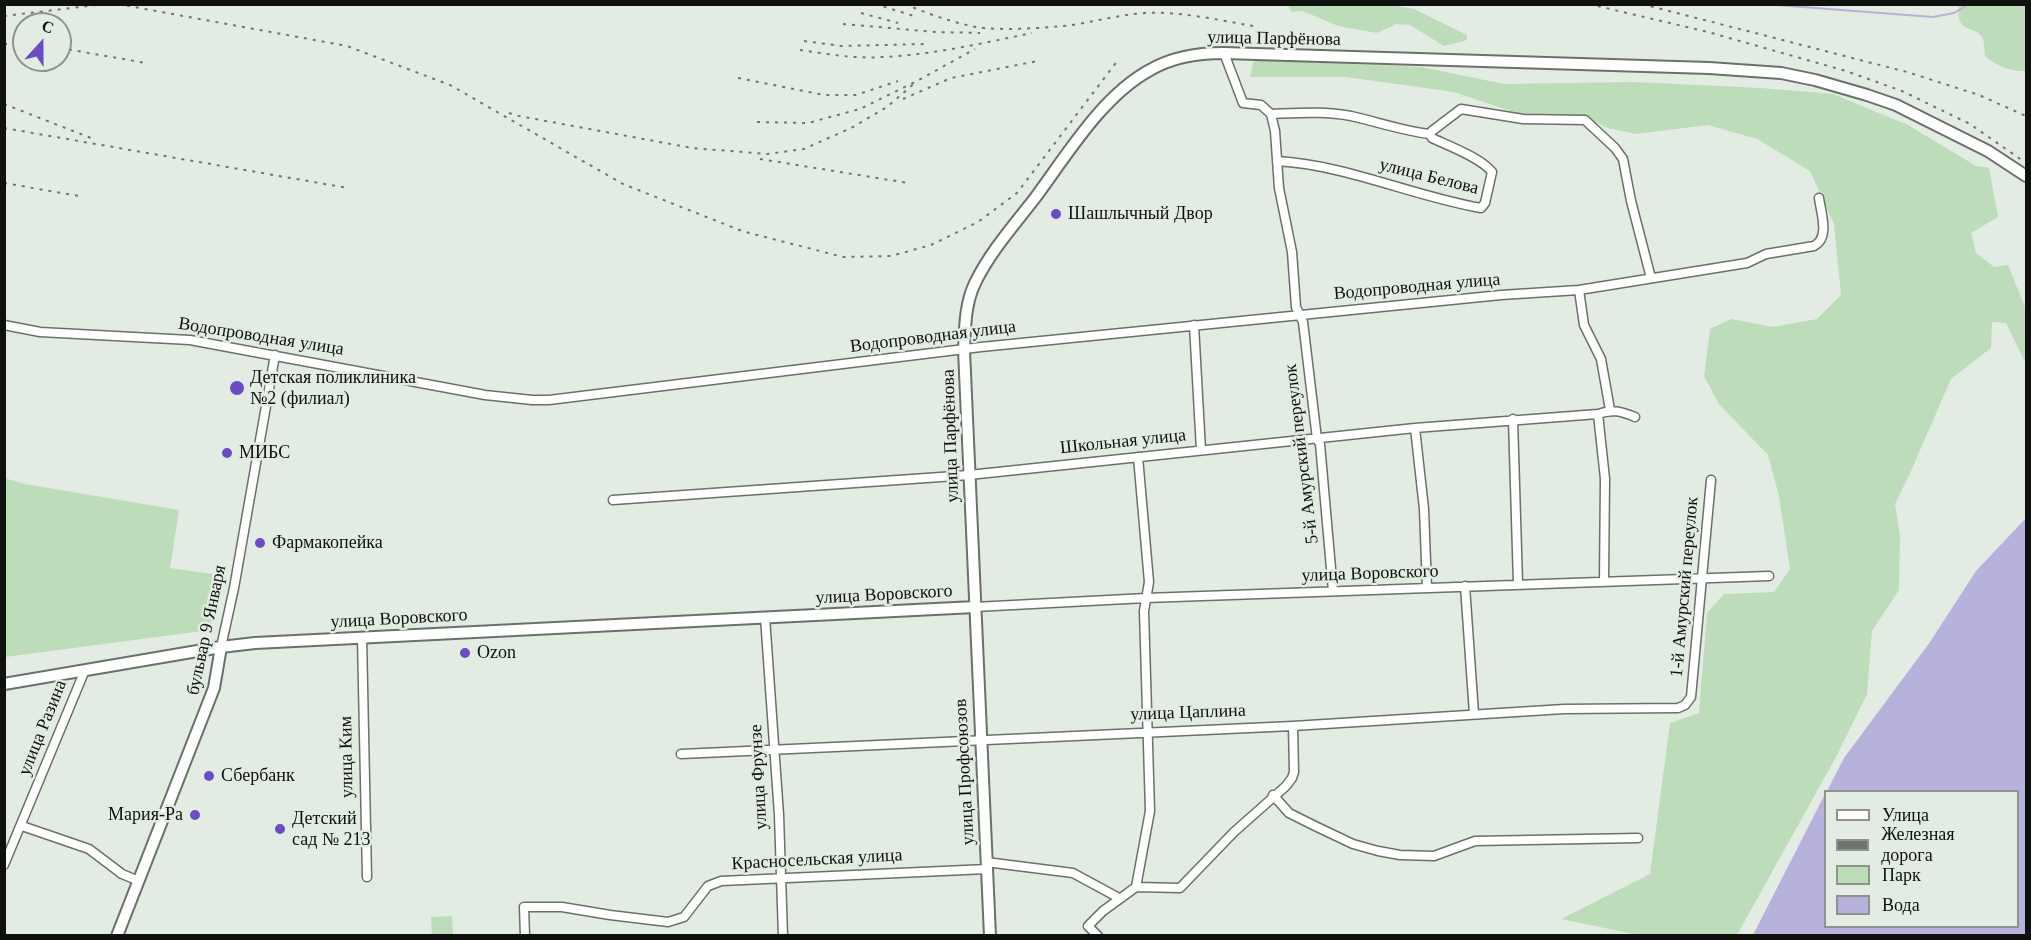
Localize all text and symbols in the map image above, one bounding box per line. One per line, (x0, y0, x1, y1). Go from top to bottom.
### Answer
north arrow (12, 12, 72, 72)
text: С (39, 17, 56, 37)
street label: улица Парфёнова (1207, 27, 1341, 51)
street label: улица Белова (1377, 154, 1481, 200)
place label: Шашлычный Двор (1068, 203, 1213, 225)
marker: Шашлычный Двор (1049, 207, 1063, 221)
street label: Водопроводная улица (1333, 269, 1501, 305)
street label: Водопроводная улица (177, 313, 345, 361)
street label: Водопроводная улица (849, 316, 1017, 358)
street label: 5-й Амурский переулок (1280, 363, 1324, 545)
place label: Детская поликлиника №2 (филиал) (250, 367, 416, 410)
street label: улица Парфёнова (938, 369, 964, 503)
marker: Детская поликлиника №2 (филиал) (228, 379, 246, 397)
street label: Школьная улица (1059, 425, 1187, 459)
place label: МИБС (239, 442, 290, 464)
marker: МИБС (220, 446, 234, 460)
street label: 1-й Амурский переулок (1666, 496, 1704, 678)
place label: Фармакопейка (272, 532, 383, 554)
marker: Фармакопейка (253, 536, 267, 550)
street label: улица Воровского (1301, 561, 1439, 587)
street label: бульвар 9 Января (183, 563, 231, 697)
street label: улица Воровского (815, 581, 953, 609)
street label: улица Воровского (330, 605, 468, 633)
place label: Ozon (477, 642, 516, 664)
marker: Ozon (458, 646, 472, 660)
street label: улица Разина (14, 677, 72, 779)
street label: улица Профсоюзов (950, 698, 980, 846)
street label: улица Цаплина (1130, 700, 1246, 726)
street label: улица Ким (335, 716, 359, 798)
street label: улица Фрунзе (745, 724, 773, 830)
place label: Сбербанк (221, 765, 295, 787)
marker: Сбербанк (202, 769, 216, 783)
legend (1824, 790, 2019, 928)
place label: Мария-Ра (108, 804, 183, 826)
text: Улица (1882, 805, 1929, 825)
marker: Мария-Ра (188, 808, 202, 822)
place label: Детский сад № 213 (292, 808, 371, 850)
marker: Детский сад № 213 (273, 822, 287, 836)
text: Железная дорога (1881, 824, 1955, 865)
street label: Красносельская улица (731, 845, 903, 875)
text: Парк (1882, 865, 1921, 885)
text: Вода (1882, 895, 1920, 915)

